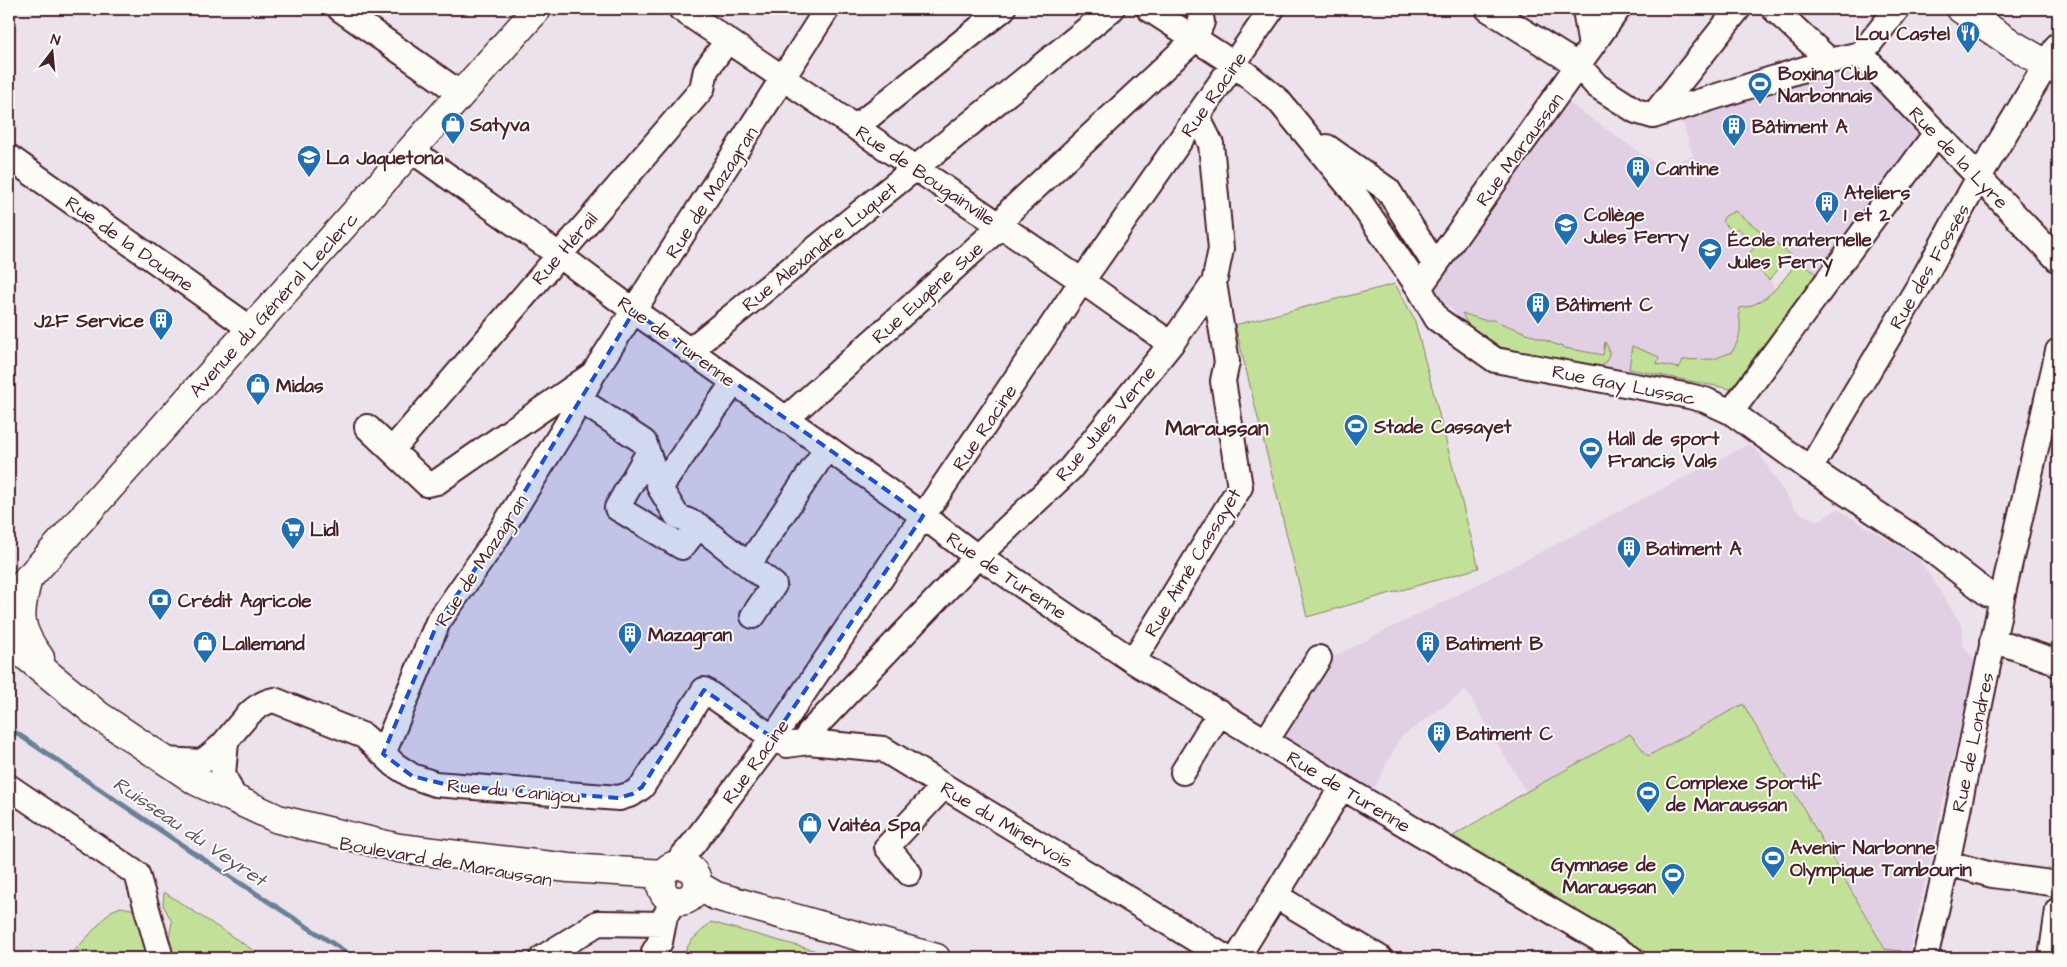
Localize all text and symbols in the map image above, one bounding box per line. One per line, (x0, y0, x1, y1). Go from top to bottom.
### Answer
restaurant icon: Lou Castel (1955, 20, 1981, 54)
place label: Lou Castel (1855, 21, 1950, 48)
north arrow (28, 28, 78, 78)
text: N (48, 30, 62, 51)
street label: Rue Racine (1175, 47, 1254, 143)
place label: Boxing Club Narbonnais (1778, 61, 1878, 110)
sports icon: Boxing Club Narbonnais (1747, 71, 1773, 105)
street label: Rue Maraussan (1470, 88, 1571, 212)
street label: Rue de la Lyre (1901, 101, 2014, 216)
shop icon: Satyva (440, 111, 466, 145)
place label: Satyva (469, 112, 530, 140)
building icon: Bâtiment A (1721, 113, 1747, 147)
place label: Bâtiment A (1752, 114, 1849, 141)
street label: Rue de Bougainville (849, 119, 1000, 234)
street label: Rue de Mazagran (659, 121, 766, 265)
school or university icon: La Jaquetona (296, 144, 322, 178)
place label: La Jaquetona (326, 145, 444, 172)
building icon: Cantine (1625, 155, 1651, 189)
place label: Cantine (1656, 156, 1720, 183)
street label: Rue Alexandre Luquet (736, 176, 904, 318)
place label: Ateliers 1 et 2 (1844, 180, 1911, 229)
street label: Rue de la Douane (60, 190, 199, 299)
building icon: Ateliers 1 et 2 (1814, 190, 1840, 224)
street label: Rue des Fossés (1883, 199, 1977, 335)
place label: Collège Jules Ferry (1583, 202, 1690, 252)
street label: Avenue du Général Leclerc (183, 206, 365, 404)
street label: Rue Hérail (526, 207, 604, 291)
school or university icon: Collège Jules Ferry (1553, 212, 1579, 246)
place label: École maternelle Jules Ferry (1727, 227, 1872, 277)
street label: Rue Eugène Sue (866, 236, 990, 351)
school or university icon: École maternelle Jules Ferry (1697, 237, 1723, 271)
street label: Rue de Turenne (611, 290, 741, 394)
building icon: Bâtiment C (1525, 291, 1551, 325)
place label: Bâtiment C (1556, 292, 1654, 319)
building icon: J2F Service (148, 307, 174, 341)
place label: J2F Service (33, 308, 145, 335)
street label: Rue Gay Lussac (1550, 358, 1698, 414)
street label: Rue Jules Verne (1050, 360, 1163, 488)
shop icon: Midas (245, 372, 271, 406)
place label: Midas (276, 373, 324, 400)
street label: Rue Racine (946, 379, 1024, 476)
sports icon: Stade Cassayet (1343, 413, 1369, 447)
district label: Maraussan (1165, 414, 1269, 443)
place label: Stade Cassayet (1373, 414, 1512, 442)
place label: Hall de sport Francis Vals (1608, 426, 1720, 475)
sports icon: Hall de sport Francis Vals (1578, 436, 1604, 470)
street label: Rue Aimé Cassayet (1138, 483, 1249, 643)
street label: Rue de Mazagran (429, 489, 536, 633)
supermarket icon: Lidl (280, 516, 306, 550)
place label: Lidl (310, 517, 339, 544)
street label: Rue de Turenne (940, 526, 1072, 627)
building icon: Batiment A (1616, 535, 1642, 569)
place label: Batiment A (1646, 536, 1743, 563)
bank icon: Crédit Agricole (147, 587, 173, 621)
place label: Crédit Agricole (178, 588, 312, 616)
building icon: Mazagran (617, 621, 643, 655)
place label: Mazagran (648, 622, 732, 650)
shop icon: Lallemand (192, 630, 218, 664)
building icon: Batiment B (1415, 630, 1441, 664)
place label: Lallemand (222, 631, 305, 658)
place label: Batiment B (1446, 631, 1544, 658)
street label: Rue de Londres (1945, 670, 2001, 815)
street label: Rue Racine (716, 714, 796, 810)
building icon: Batiment C (1426, 720, 1452, 754)
place label: Batiment C (1456, 721, 1554, 748)
street label: Rue de Turenne (1281, 745, 1415, 840)
water label: Ruisseau du Veyret (107, 770, 273, 895)
place label: Complexe Sportif de Maraussan (1665, 770, 1822, 819)
street label: Rue du Canigou (446, 772, 582, 812)
street label: Rue du Minervois (935, 775, 1077, 875)
sports icon: Complexe Sportif de Maraussan (1635, 780, 1661, 814)
shop icon: Vaitéa Spa (797, 811, 823, 845)
place label: Vaitéa Spa (827, 812, 920, 839)
street label: Boulevard de Maraussan (337, 830, 554, 894)
place label: Avenir Narbonne Olympique Tambourin (1790, 835, 1972, 885)
sports icon: Avenir Narbonne Olympique Tambourin (1760, 845, 1786, 879)
place label: Gymnase de Maraussan (1551, 852, 1657, 901)
sports icon: Gymnase de Maraussan (1660, 862, 1686, 896)

